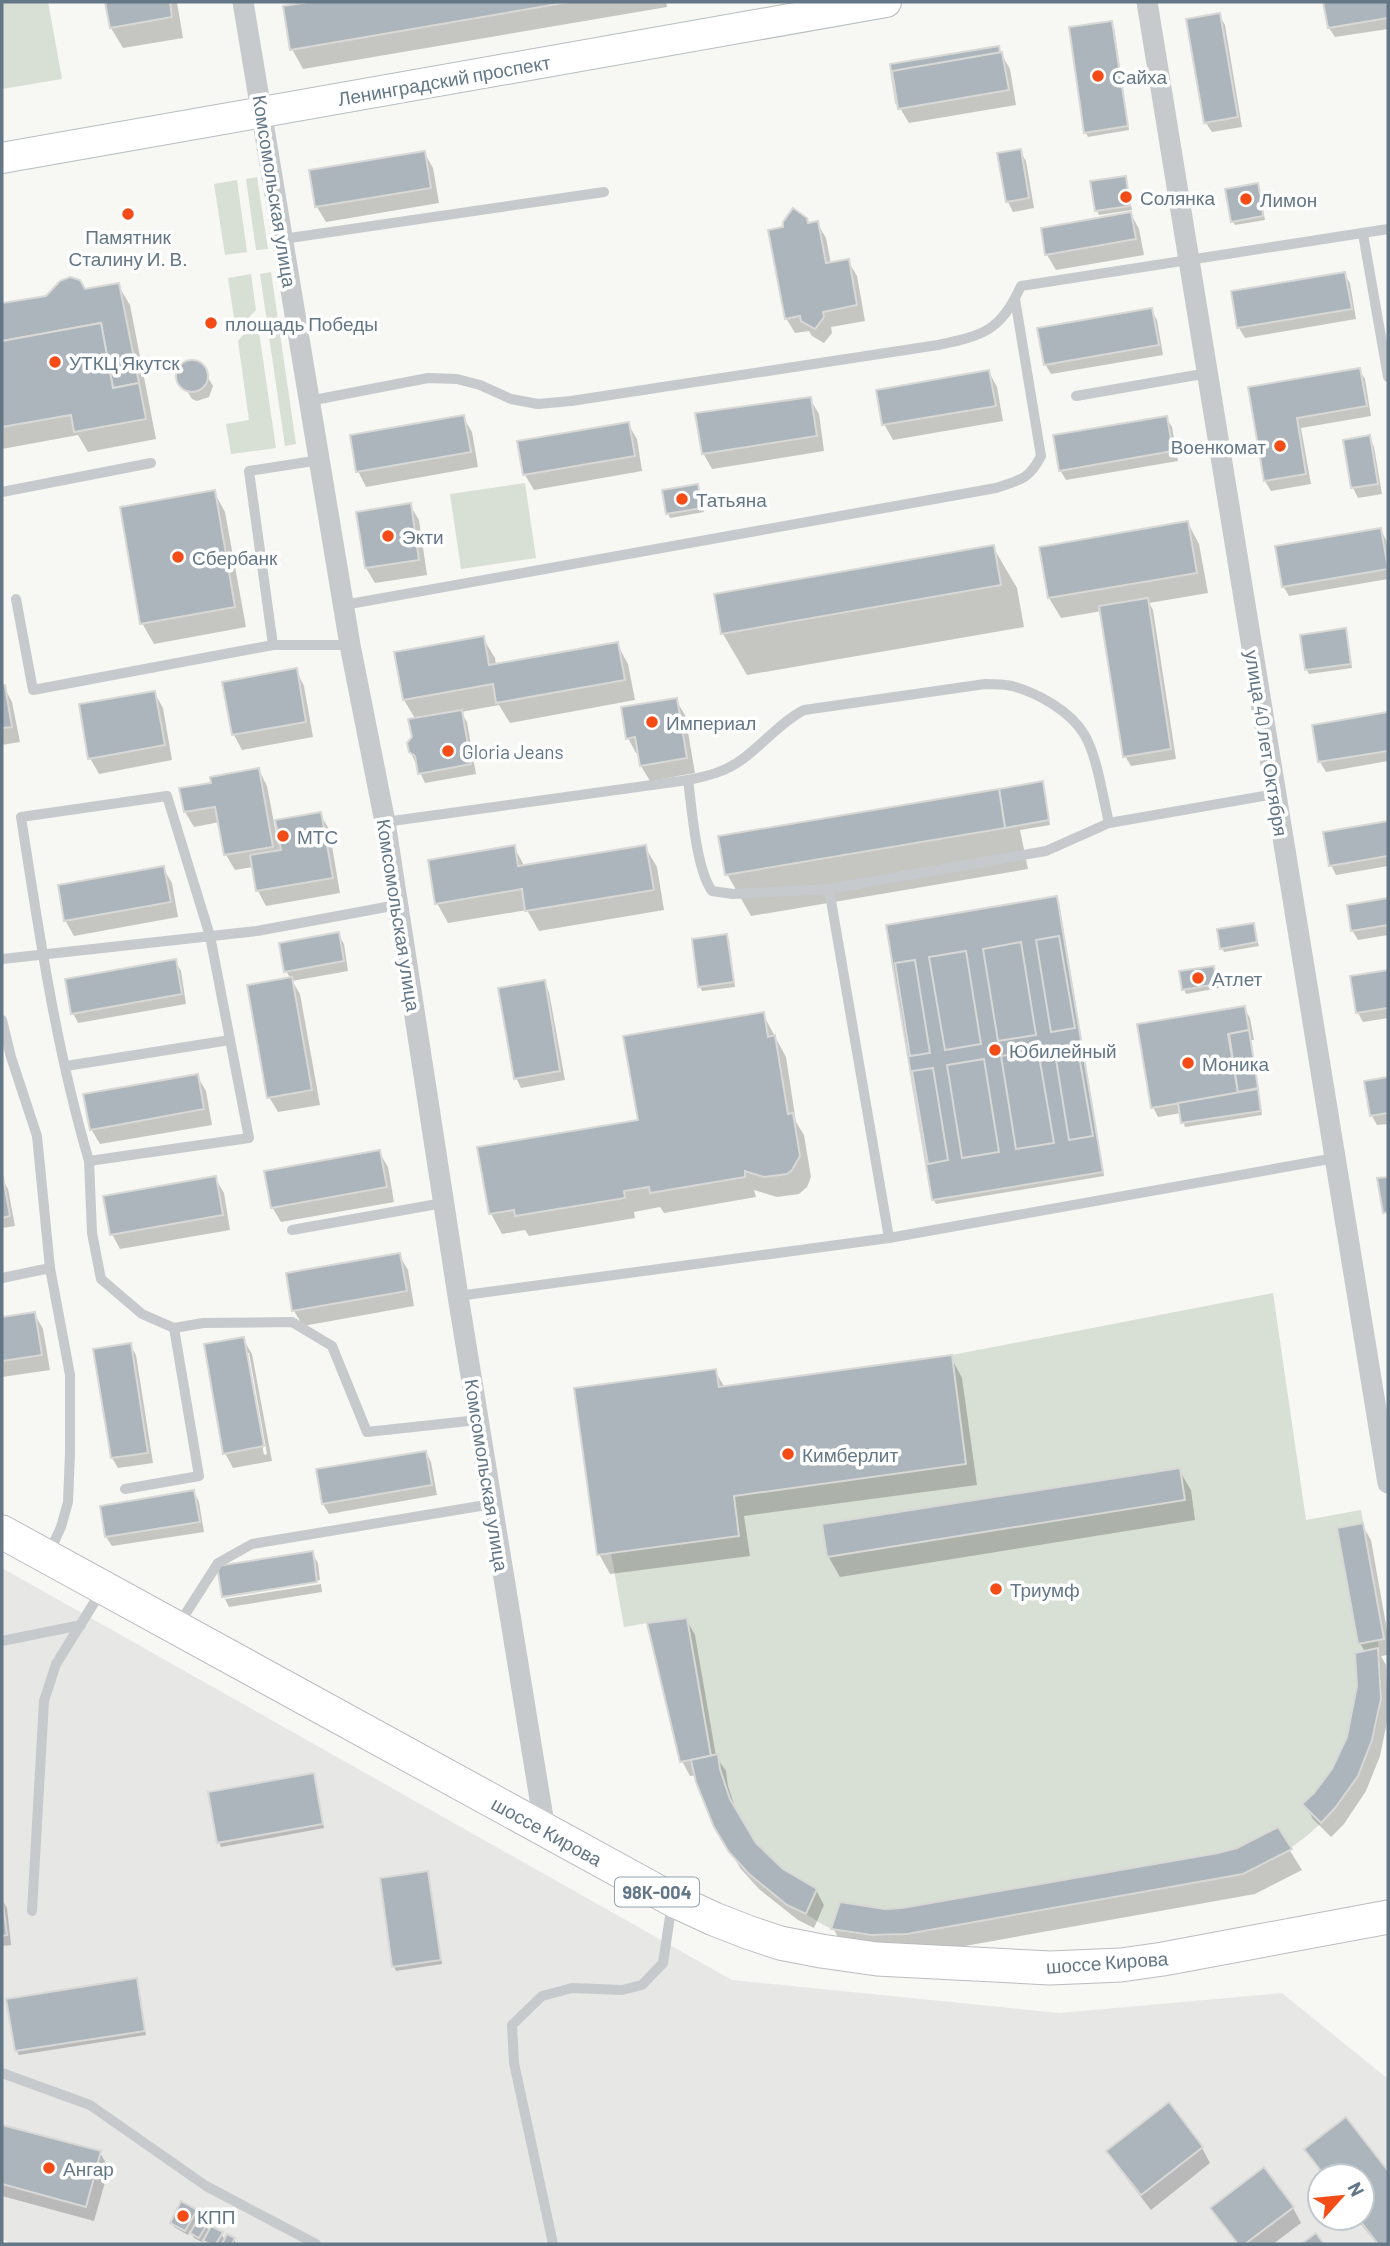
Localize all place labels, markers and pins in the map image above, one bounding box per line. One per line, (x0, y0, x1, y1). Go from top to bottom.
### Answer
place label: Сайха (1112, 65, 1167, 88)
marker: Сайха (1090, 68, 1106, 84)
place label: Солянка (1140, 186, 1215, 209)
place label: Лимон (1260, 188, 1317, 211)
marker: Солянка (1118, 189, 1134, 205)
marker: Лимон (1238, 191, 1254, 207)
marker: Памятник Сталину И. В. (120, 206, 136, 222)
place label: Памятник Сталину И. В. (69, 225, 187, 270)
place label: площадь Победы (225, 312, 378, 335)
marker: площадь Победы (203, 315, 219, 331)
place label: УТКЦ Якутск (69, 351, 180, 374)
marker: УТКЦ Якутск (47, 354, 63, 370)
place label: Военкомат (1171, 435, 1266, 458)
marker: Военкомат (1272, 438, 1288, 454)
place label: Татьяна (696, 488, 767, 511)
marker: Татьяна (674, 491, 690, 507)
place label: Экти (402, 525, 444, 548)
marker: Экти (380, 528, 396, 544)
place label: Сбербанк (192, 546, 278, 569)
marker: Сбербанк (170, 549, 186, 565)
place label: Империал (666, 711, 756, 734)
marker: Империал (644, 714, 660, 730)
place label: Gloria Jeans (462, 740, 564, 763)
marker: Gloria Jeans (440, 743, 456, 759)
place label: МТС (297, 825, 338, 848)
marker: МТС (275, 828, 291, 844)
place label: Атлет (1212, 967, 1263, 990)
marker: Атлет (1190, 970, 1206, 986)
place label: Юбилейный (1009, 1039, 1117, 1062)
marker: Юбилейный (987, 1042, 1003, 1058)
place label: Моника (1202, 1052, 1269, 1075)
marker: Моника (1180, 1055, 1196, 1071)
place label: Кимберлит (802, 1443, 898, 1466)
marker: Кимберлит (780, 1446, 796, 1462)
place label: Триумф (1010, 1578, 1080, 1601)
marker: Триумф (988, 1581, 1004, 1597)
place label: Ангар (63, 2157, 114, 2180)
marker: Ангар (41, 2160, 57, 2176)
place label: КПП (197, 2205, 235, 2228)
marker: КПП (175, 2208, 191, 2224)

